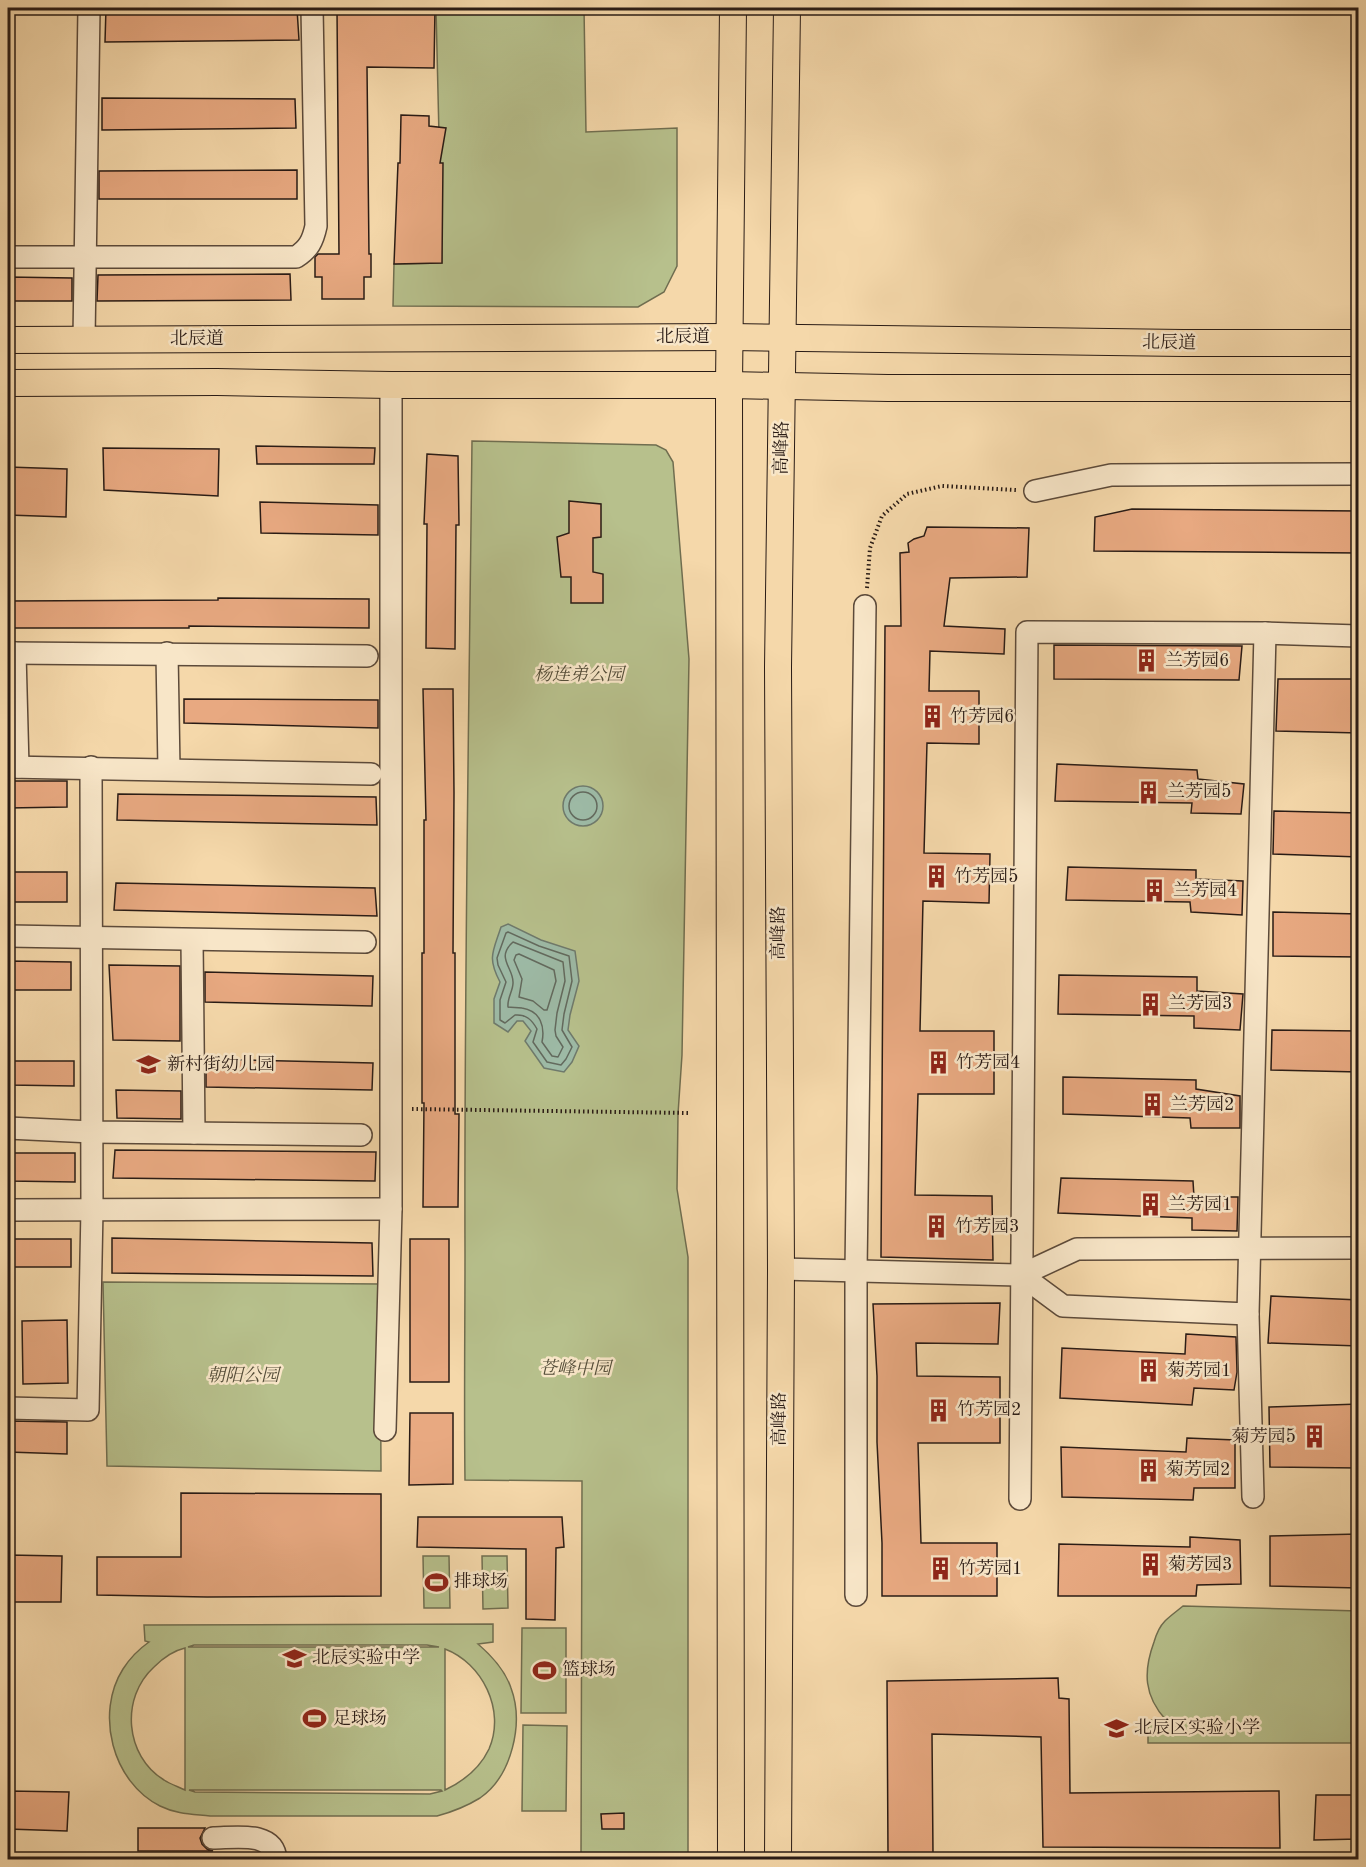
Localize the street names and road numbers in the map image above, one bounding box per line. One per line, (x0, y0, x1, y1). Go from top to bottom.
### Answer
street label: 北辰道 (656, 327, 710, 346)
street label: 北辰道 (170, 329, 224, 348)
street label: 北辰道 (1142, 333, 1196, 352)
street label: 高峰路 (771, 421, 791, 475)
street label: 高峰路 (768, 906, 788, 960)
street label: 高峰路 (769, 1392, 789, 1446)

